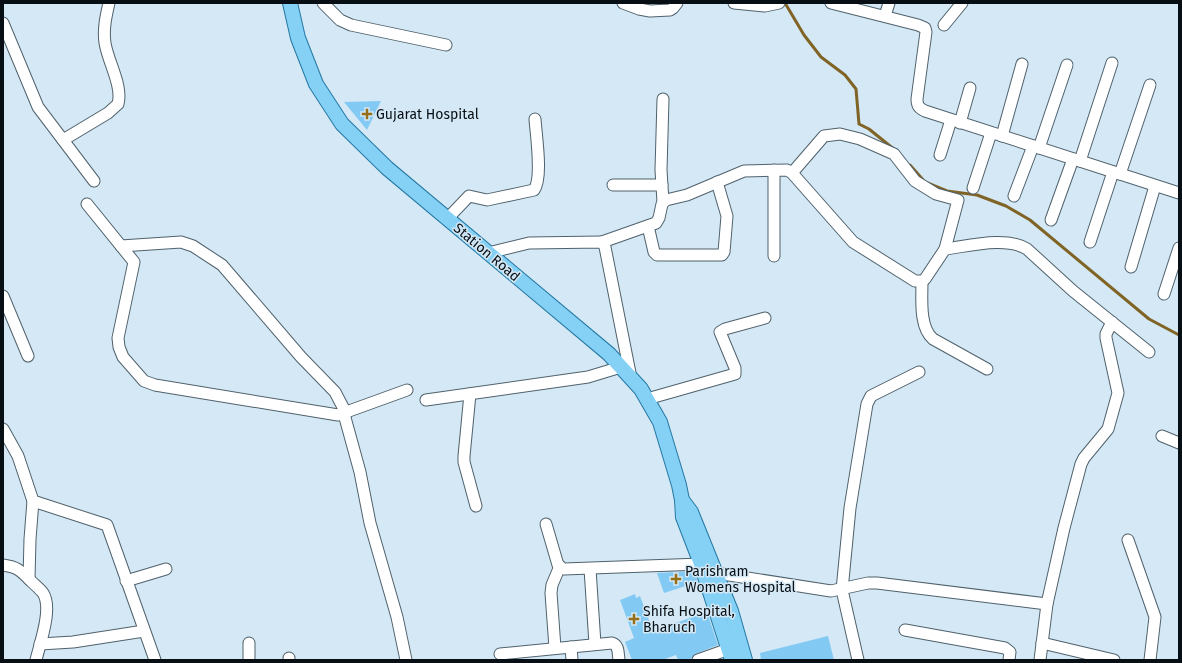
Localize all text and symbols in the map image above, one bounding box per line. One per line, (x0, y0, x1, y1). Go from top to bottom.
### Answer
place label: Gujarat Hospital (376, 106, 479, 123)
marker: Gujarat Hospital (361, 108, 373, 120)
street label: Station Road (450, 220, 523, 285)
place label: Parishram Womens Hospital (685, 563, 796, 596)
marker: Parishram Womens Hospital (670, 573, 682, 585)
place label: Shifa Hospital, Bharuch (643, 603, 735, 636)
marker: Shifa Hospital, Bharuch (628, 613, 640, 625)

